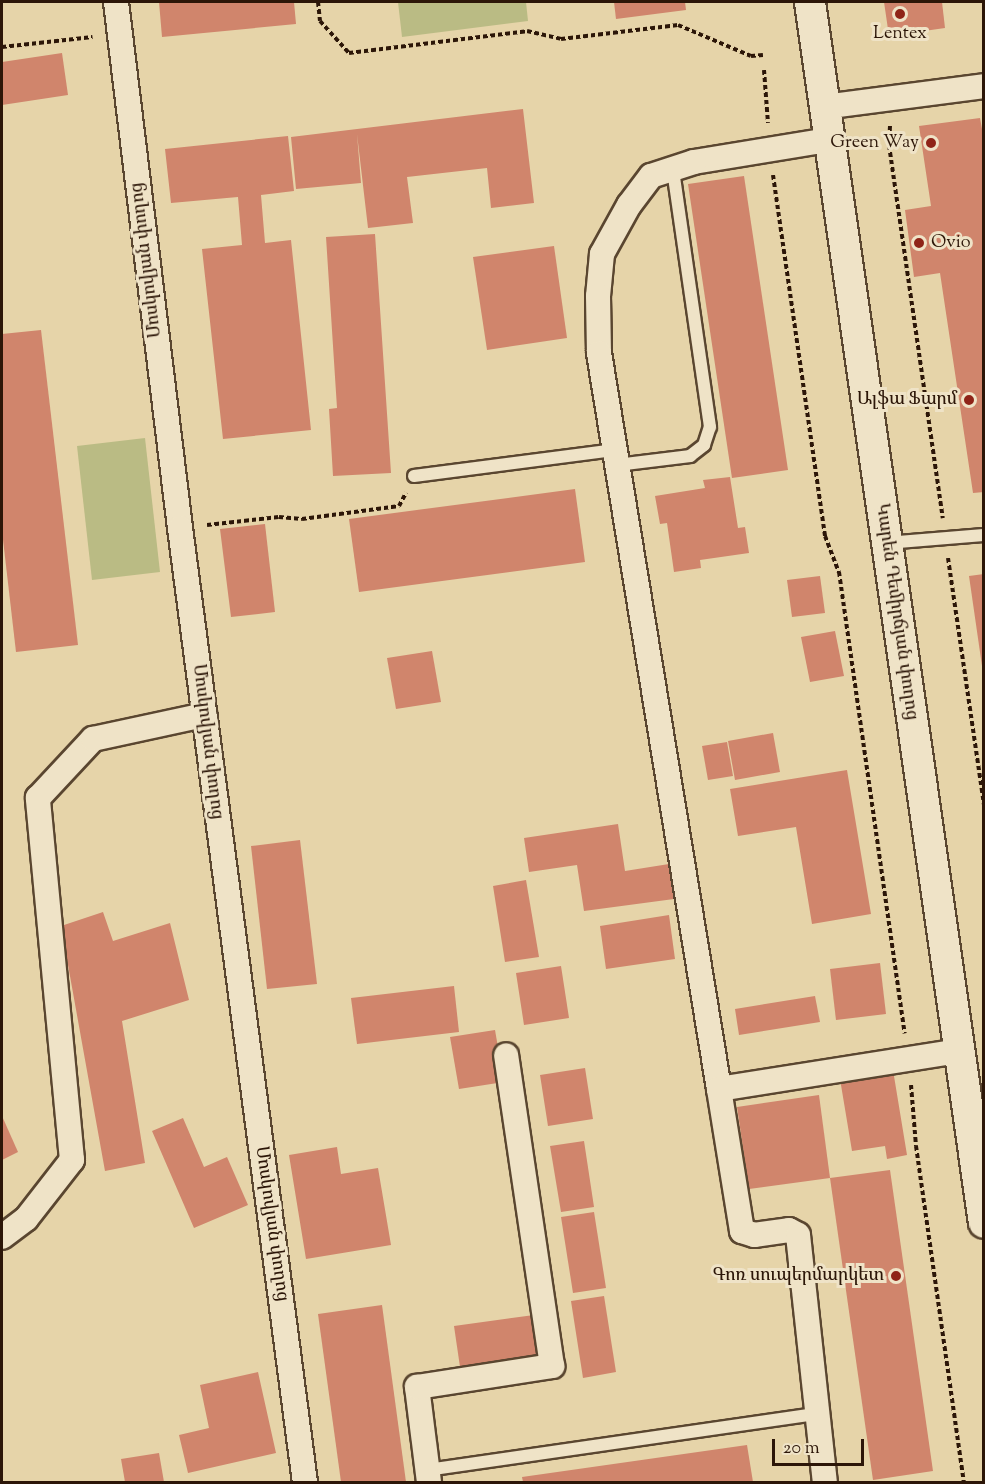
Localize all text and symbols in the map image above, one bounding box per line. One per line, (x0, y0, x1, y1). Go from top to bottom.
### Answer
marker: Lentex (893, 7, 907, 21)
place label: Lentex (873, 23, 927, 45)
place label: Green Way (830, 132, 919, 154)
marker: Green Way (924, 136, 938, 150)
street label: Մոսկովյան փողոց (127, 181, 167, 339)
place label: Ovio (931, 232, 971, 254)
marker: Ovio (912, 236, 926, 250)
place label: Ալֆա Ֆարմ (857, 389, 957, 411)
marker: Ալֆա Ֆարմ (962, 393, 976, 407)
street label: Կարեն Դեմիրճյան փողոց (870, 502, 922, 722)
street label: Մոսկովյան փողոց (187, 663, 227, 821)
street label: Մոսկովյան փողոց (249, 1145, 293, 1303)
place label: Գոռ սուպերմարկետ (713, 1265, 884, 1287)
marker: Գոռ սուպերմարկետ (889, 1269, 903, 1283)
scale bar (775, 1427, 866, 1465)
text: 20 m (783, 1436, 820, 1462)

